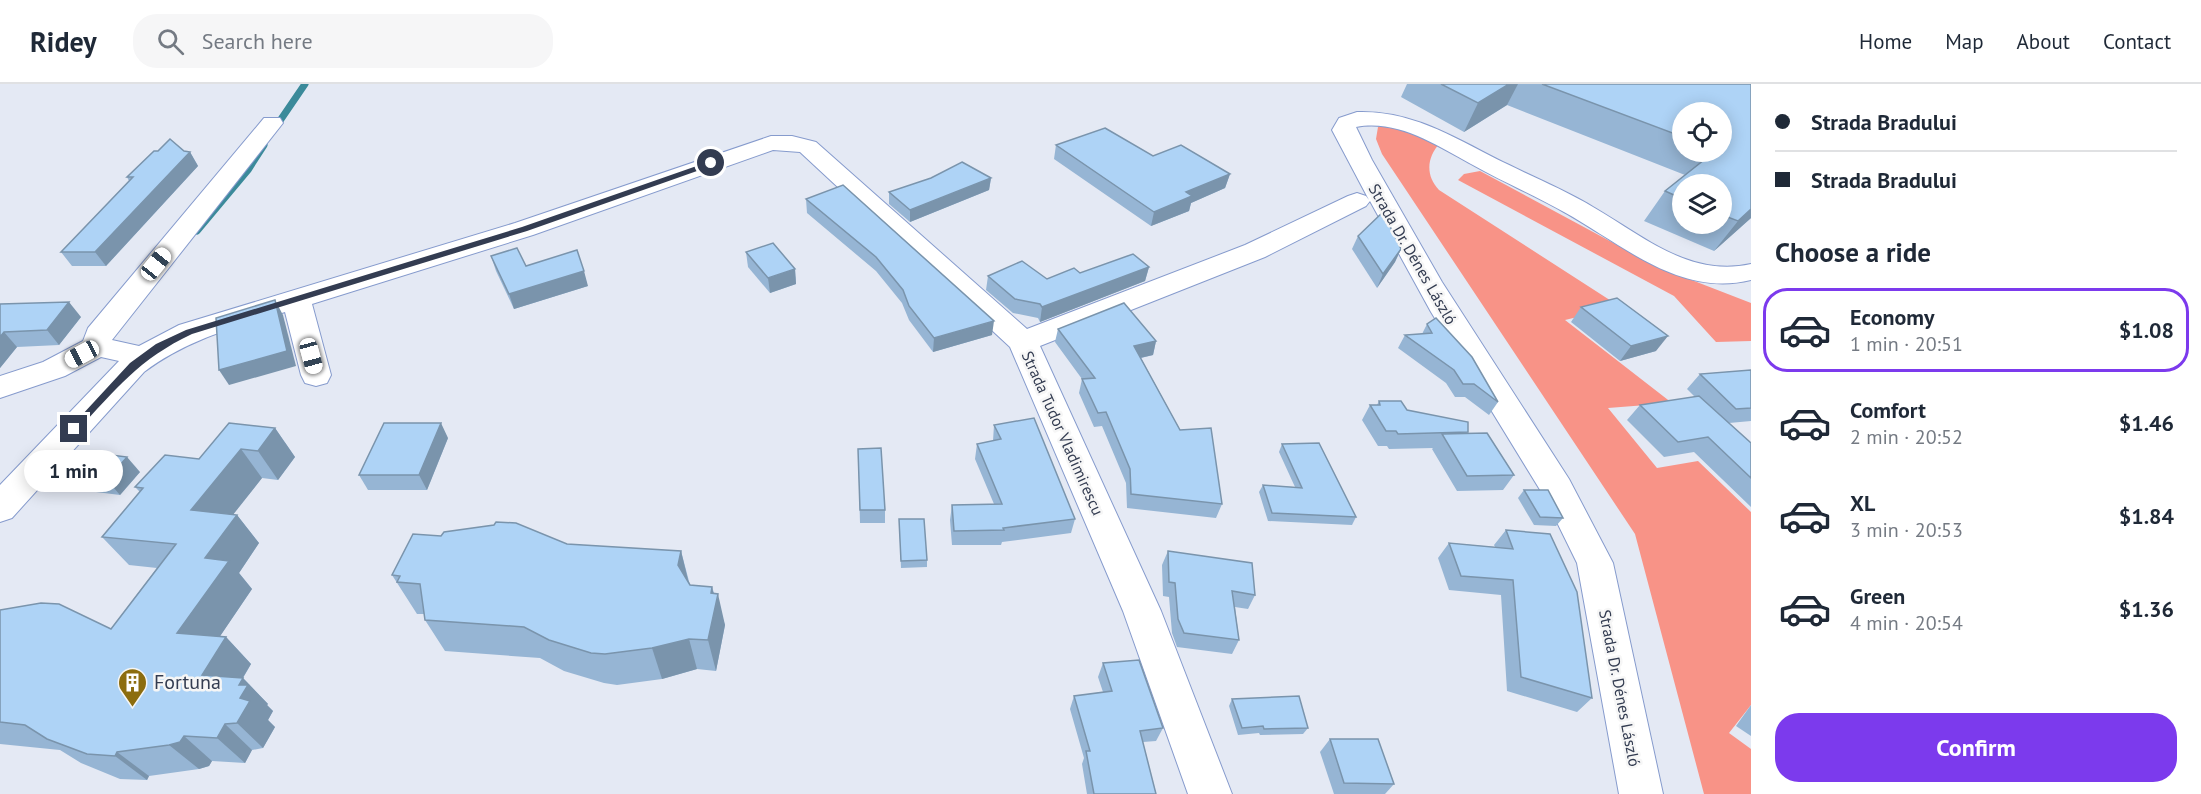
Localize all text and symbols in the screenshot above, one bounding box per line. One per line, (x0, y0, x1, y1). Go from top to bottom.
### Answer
search box (133, 14, 553, 68)
text: Ridey (30, 23, 97, 60)
icon: search (154, 25, 187, 58)
text: Search here (202, 27, 313, 55)
text: Home (1859, 28, 1912, 55)
text: Map (1945, 28, 1984, 55)
text: About (2017, 28, 2070, 55)
text: Contact (2103, 28, 2171, 55)
map controls (1672, 102, 1732, 234)
button: locate (1672, 102, 1732, 162)
text: Strada Bradului (1811, 108, 1957, 136)
route start (697, 149, 724, 176)
text: Strada Bradului (1811, 166, 1957, 194)
button: layers (1672, 174, 1732, 234)
street label: Strada Dr. Dénes László (1365, 180, 1461, 328)
text: Choose a ride (1775, 235, 1931, 269)
car (138, 244, 174, 284)
icon: car (1778, 303, 1832, 357)
text: Economy (1850, 303, 1934, 331)
text: $1.08 (2119, 316, 2174, 344)
text: 1 min · 20:51 (1850, 331, 1963, 357)
car (298, 336, 324, 376)
car (62, 338, 102, 370)
street label: Strada Tudor Vladimirescu (1018, 348, 1108, 518)
icon: car (1778, 396, 1832, 450)
text: Comfort (1850, 396, 1926, 424)
text: $1.46 (2119, 409, 2174, 437)
route end (60, 415, 87, 442)
text: 2 min · 20:52 (1850, 424, 1963, 450)
callout: 1 min (25, 450, 124, 492)
text: 1 min (49, 458, 98, 484)
icon: car (1778, 489, 1832, 543)
text: XL (1850, 489, 1875, 517)
text: $1.84 (2119, 502, 2174, 530)
text: 3 min · 20:53 (1850, 517, 1963, 543)
icon: car (1778, 582, 1832, 636)
text: Green (1850, 582, 1905, 610)
text: $1.36 (2119, 595, 2174, 623)
street label: Strada Dr. Dénes László (1595, 608, 1645, 768)
text: 4 min · 20:54 (1850, 610, 1963, 636)
building icon: Fortuna (117, 666, 149, 708)
place label: Fortuna (154, 669, 221, 695)
button: Confirm (1775, 713, 2177, 782)

